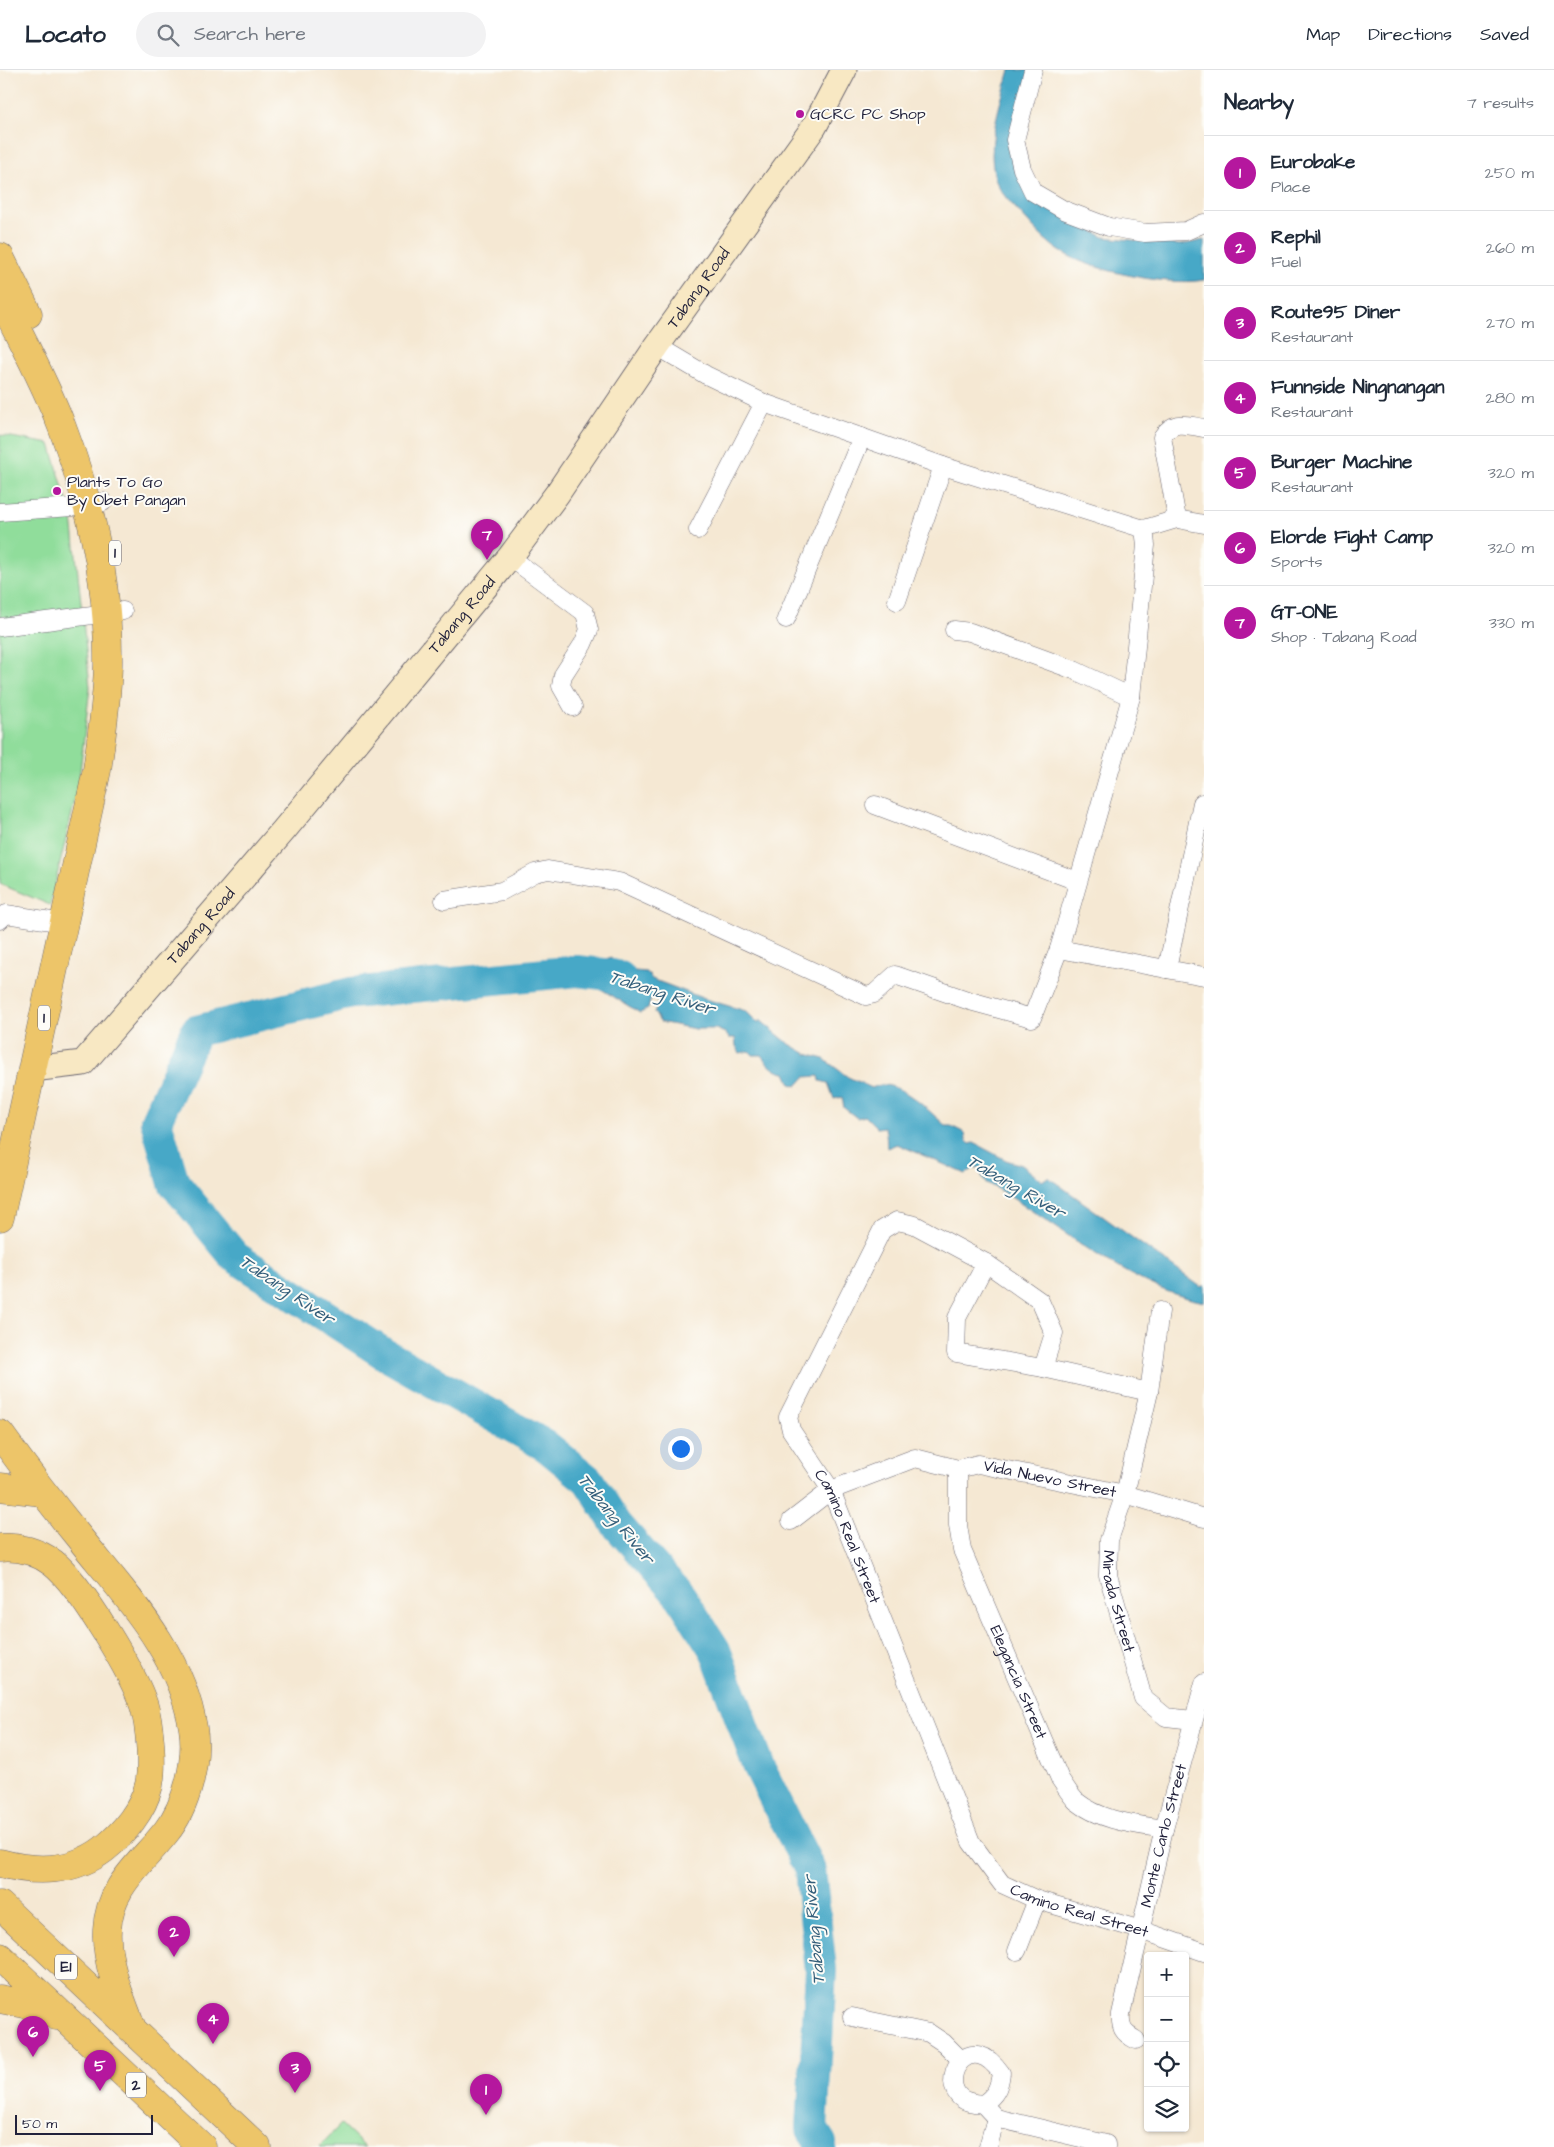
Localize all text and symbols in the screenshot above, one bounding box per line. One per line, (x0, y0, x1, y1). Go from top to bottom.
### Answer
search box (136, 12, 486, 57)
text: Locato (25, 18, 106, 52)
icon: search (154, 21, 182, 49)
text: Search here (194, 21, 306, 48)
text: Map (1306, 22, 1340, 47)
text: Directions (1368, 22, 1452, 47)
text: Saved (1480, 22, 1529, 47)
text: Nearby (1224, 88, 1294, 117)
text: 7 results (1467, 92, 1534, 114)
place label: GCRC PC Shop (810, 103, 926, 125)
marker: GCRC PC Shop (794, 108, 806, 120)
text: Eurobake (1271, 149, 1355, 176)
text: 1 (1239, 162, 1241, 184)
text: 250 m (1485, 162, 1534, 184)
text: Place (1271, 176, 1311, 198)
text: Rephil (1271, 224, 1321, 251)
text: 2 (1235, 237, 1245, 259)
text: 260 m (1486, 237, 1534, 259)
street label: Tabang Road (662, 243, 735, 333)
text: Fuel (1271, 251, 1301, 273)
text: Route95 Diner (1271, 299, 1400, 326)
text: 3 (1236, 312, 1244, 334)
text: 270 m (1486, 312, 1534, 334)
text: Restaurant (1271, 326, 1353, 348)
text: Funnside Ningnangan (1271, 374, 1445, 401)
text: 4 (1235, 387, 1245, 409)
text: 280 m (1486, 387, 1534, 409)
text: Restaurant (1271, 401, 1353, 423)
text: Burger Machine (1271, 449, 1412, 476)
text: 5 (1234, 462, 1246, 484)
text: 320 m (1488, 462, 1534, 484)
place label: Plants To Go By Obet Pangan (67, 471, 186, 512)
text: Restaurant (1271, 476, 1353, 498)
marker: Plants To Go By Obet Pangan (51, 485, 63, 497)
pin: 7 (471, 519, 503, 560)
text: Elorde Fight Camp (1271, 524, 1433, 551)
text: 6 (1235, 537, 1245, 559)
text: 320 m (1488, 537, 1534, 559)
road number: 1 (109, 540, 121, 566)
text: Sports (1271, 551, 1323, 573)
street label: Tabang Road (423, 572, 501, 659)
text: GT-ONE (1271, 599, 1338, 626)
text: 7 (1235, 612, 1245, 634)
text: 330 m (1489, 612, 1534, 634)
text: Shop · Tabang Road (1271, 626, 1417, 648)
street label: Tabang Road (162, 883, 240, 969)
water label: Tabang River (606, 964, 720, 1023)
road number: 1 (38, 1006, 50, 1030)
water label: Tabang River (962, 1149, 1072, 1227)
water label: Tabang River (234, 1249, 341, 1333)
your location (668, 1436, 694, 1462)
street label: Vida Nuevo Street (982, 1454, 1119, 1503)
street label: Camino Real Street (809, 1465, 886, 1607)
water label: Tabang River (571, 1469, 662, 1572)
street label: Mirada Street (1097, 1550, 1141, 1655)
street label: Elegancia Street (985, 1622, 1053, 1743)
street label: Monte Carlo Street (1135, 1761, 1192, 1910)
water label: Tabang River (797, 1872, 832, 1986)
street label: Camino Real Street (1007, 1878, 1152, 1943)
pin: 2 (158, 1916, 190, 1957)
map controls (1144, 1952, 1189, 2132)
button: + (1144, 1952, 1189, 1997)
road number: E1 (55, 1954, 77, 1980)
button: − (1144, 1997, 1189, 2042)
pin: 4 (197, 2003, 229, 2044)
pin: 6 (17, 2016, 49, 2057)
button: locate (1144, 2042, 1189, 2087)
pin: 5 (84, 2050, 116, 2091)
pin: 3 (279, 2052, 311, 2093)
road number: 2 (126, 2072, 146, 2098)
pin: 1 (470, 2074, 502, 2115)
button: layers (1144, 2087, 1189, 2132)
scale bar (15, 2112, 152, 2135)
text: 50 m (22, 2114, 57, 2134)

